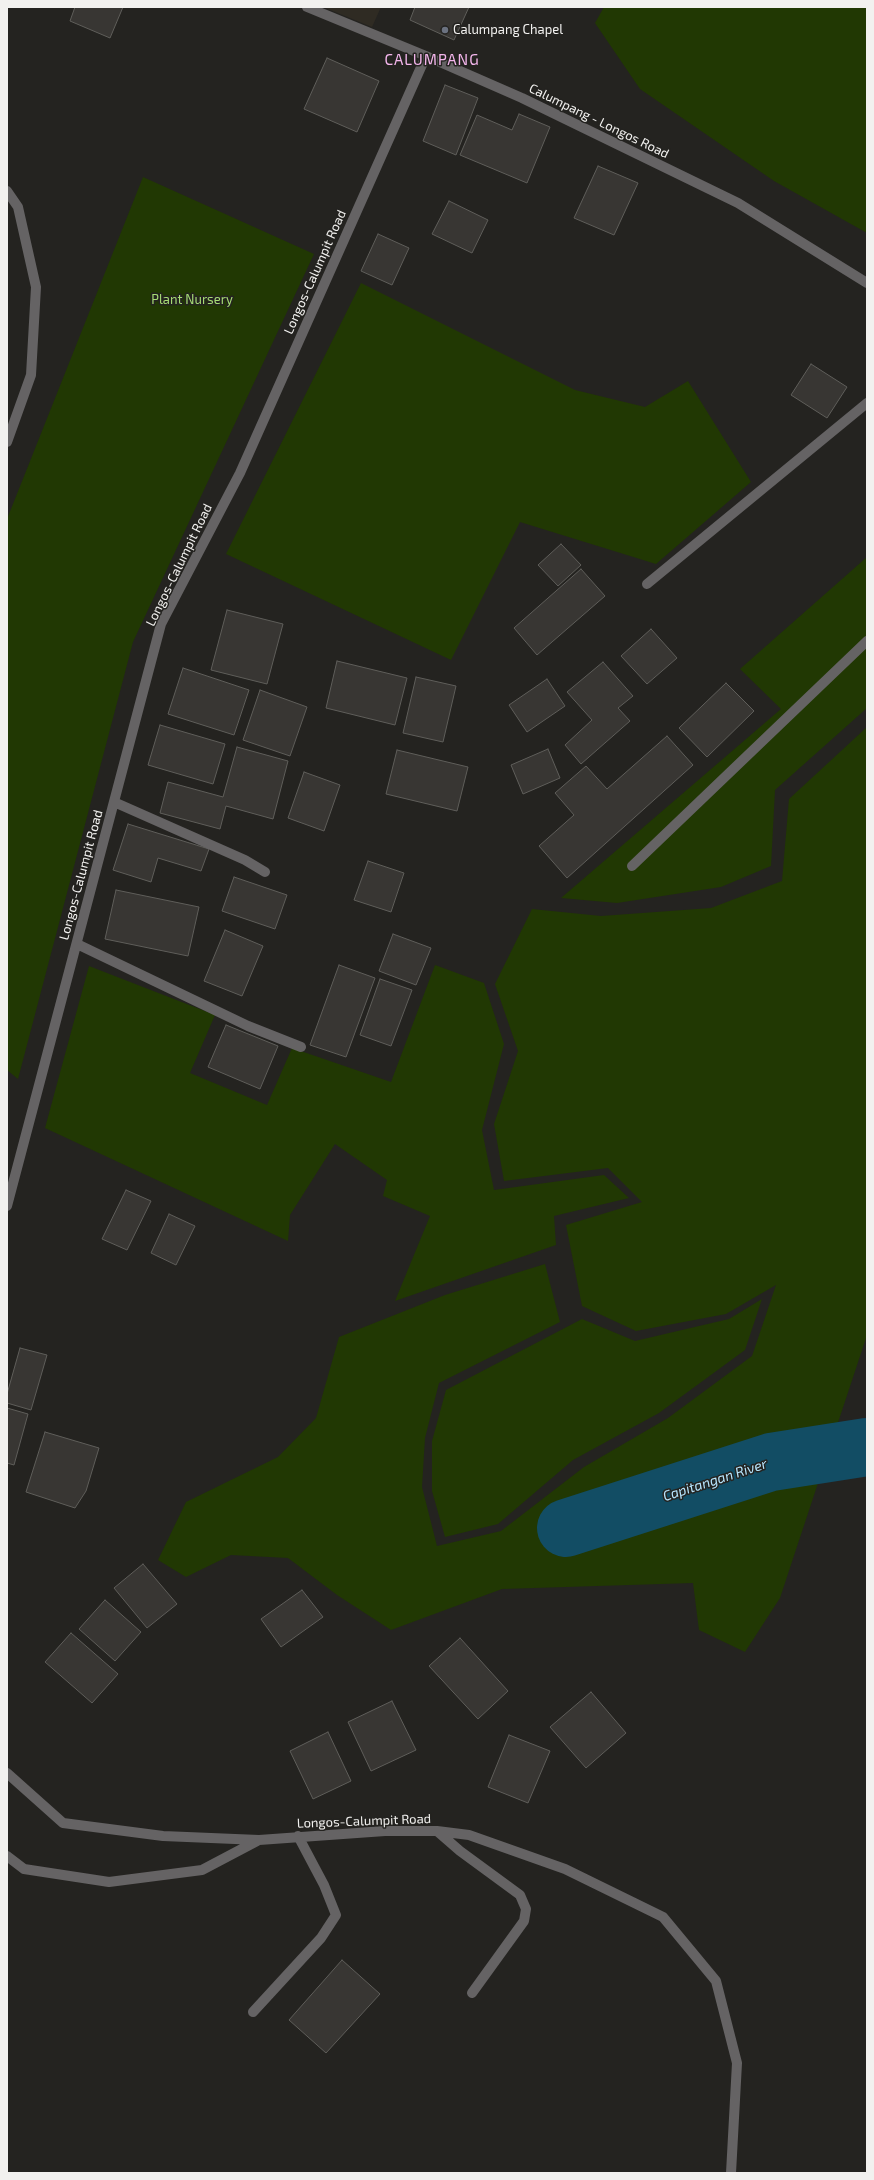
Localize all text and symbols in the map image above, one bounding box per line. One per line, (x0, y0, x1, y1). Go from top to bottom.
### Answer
place label: Calumpang Chapel (453, 22, 563, 38)
marker: Calumpang Chapel (440, 25, 450, 35)
district label: CALUMPANG (384, 51, 480, 69)
street label: Calumpang - Longos Road (526, 80, 672, 162)
street label: Longos-Calumpit Road (281, 207, 349, 337)
park label: Plant Nursery (151, 292, 233, 308)
street label: Longos-Calumpit Road (143, 501, 215, 629)
street label: Longos-Calumpit Road (56, 808, 106, 942)
water label: Capitangan River (661, 1455, 769, 1505)
street label: Longos-Calumpit Road (297, 1811, 431, 1831)

